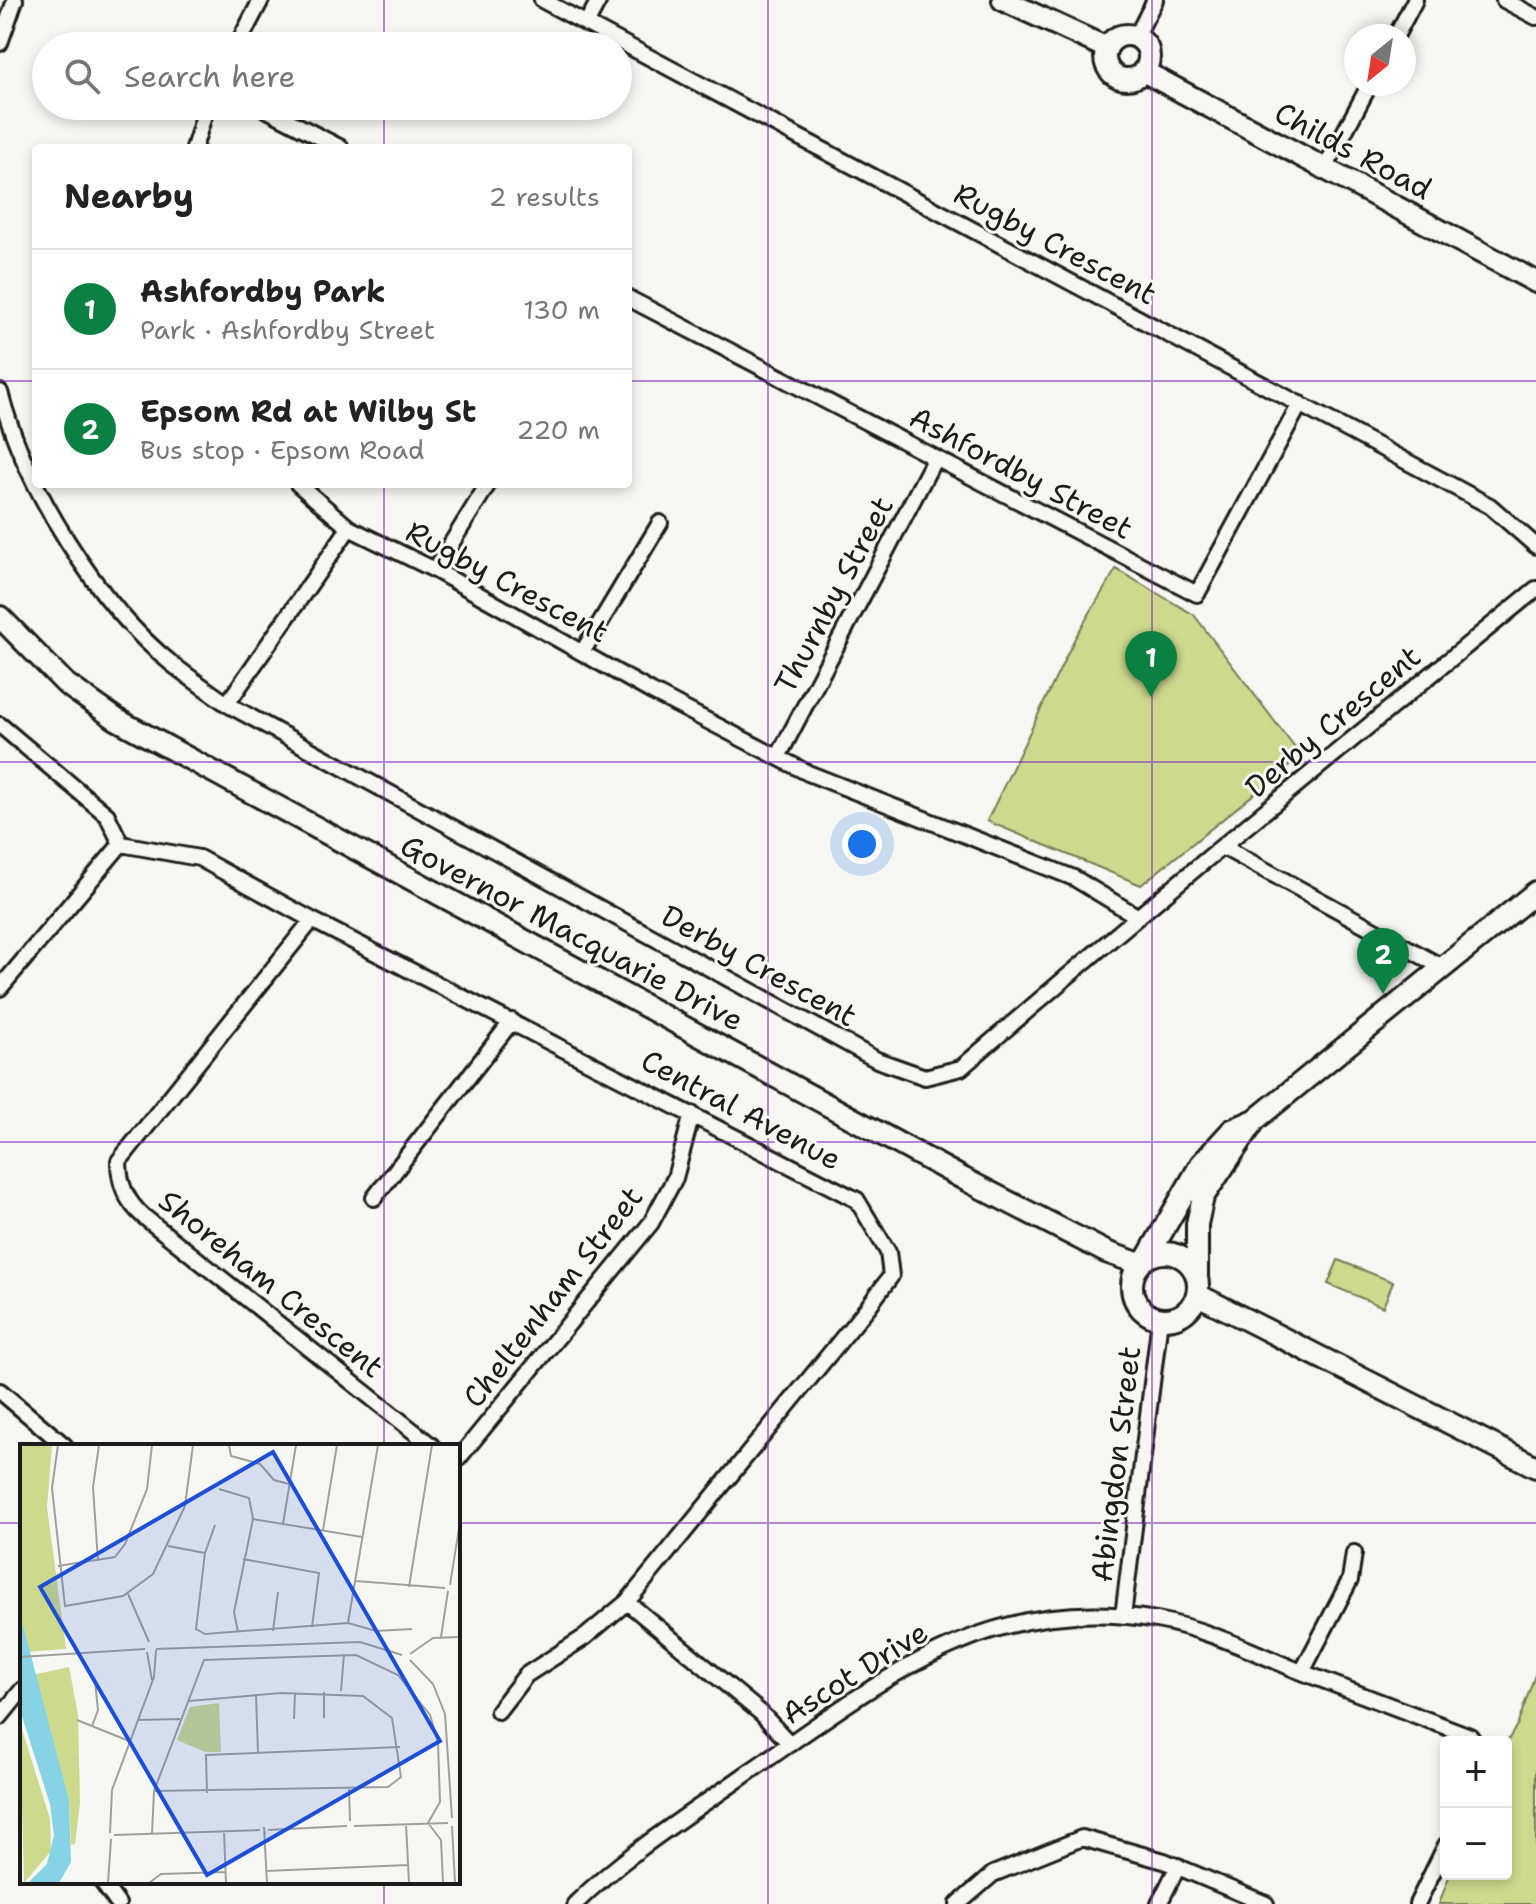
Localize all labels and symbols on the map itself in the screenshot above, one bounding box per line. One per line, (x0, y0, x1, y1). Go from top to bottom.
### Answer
north arrow (1344, 24, 1416, 96)
street label: Childs Road (1267, 92, 1439, 209)
street label: Rugby Crescent (947, 173, 1164, 314)
street label: Ashfordby Street (902, 396, 1140, 549)
street label: Thurnby Street (764, 489, 903, 700)
street label: Rugby Crescent (399, 511, 616, 652)
pin: 1 (1125, 631, 1177, 697)
street label: Derby Crescent (1236, 636, 1429, 807)
your location (842, 824, 882, 864)
street label: Governor Macquarie Drive (394, 825, 751, 1041)
street label: Derby Crescent (654, 895, 864, 1036)
pin: 2 (1357, 928, 1409, 994)
street label: Central Avenue (634, 1040, 848, 1180)
street label: Cheltenham Street (453, 1178, 652, 1416)
street label: Shoreham Crescent (150, 1180, 392, 1387)
street label: Abingdon Street (1081, 1344, 1150, 1584)
inset map (20, 1444, 460, 1884)
street label: Ascot Drive (774, 1611, 936, 1734)

